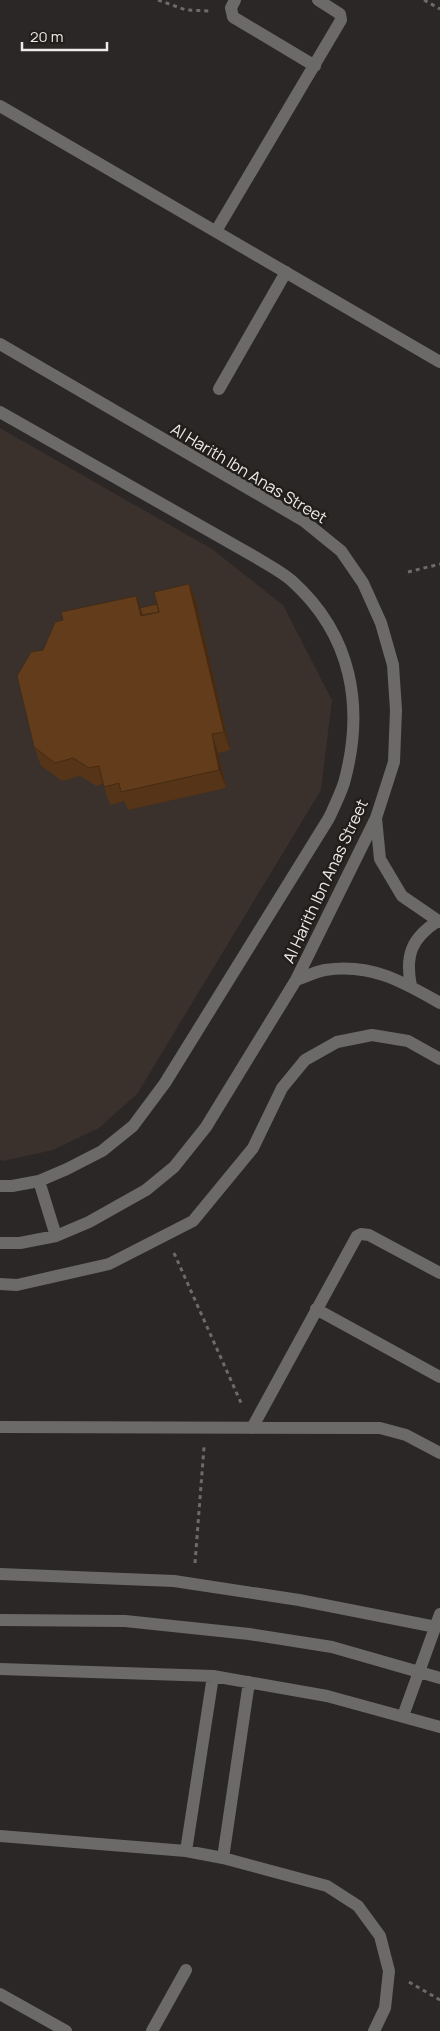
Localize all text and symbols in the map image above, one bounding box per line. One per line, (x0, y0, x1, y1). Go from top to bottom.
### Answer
scale bar (22, 20, 108, 52)
text: 20 m (30, 26, 63, 47)
street label: Al Harith Ibn Anas Street (167, 418, 331, 528)
street label: Al Harith Ibn Anas Street (277, 795, 373, 967)

